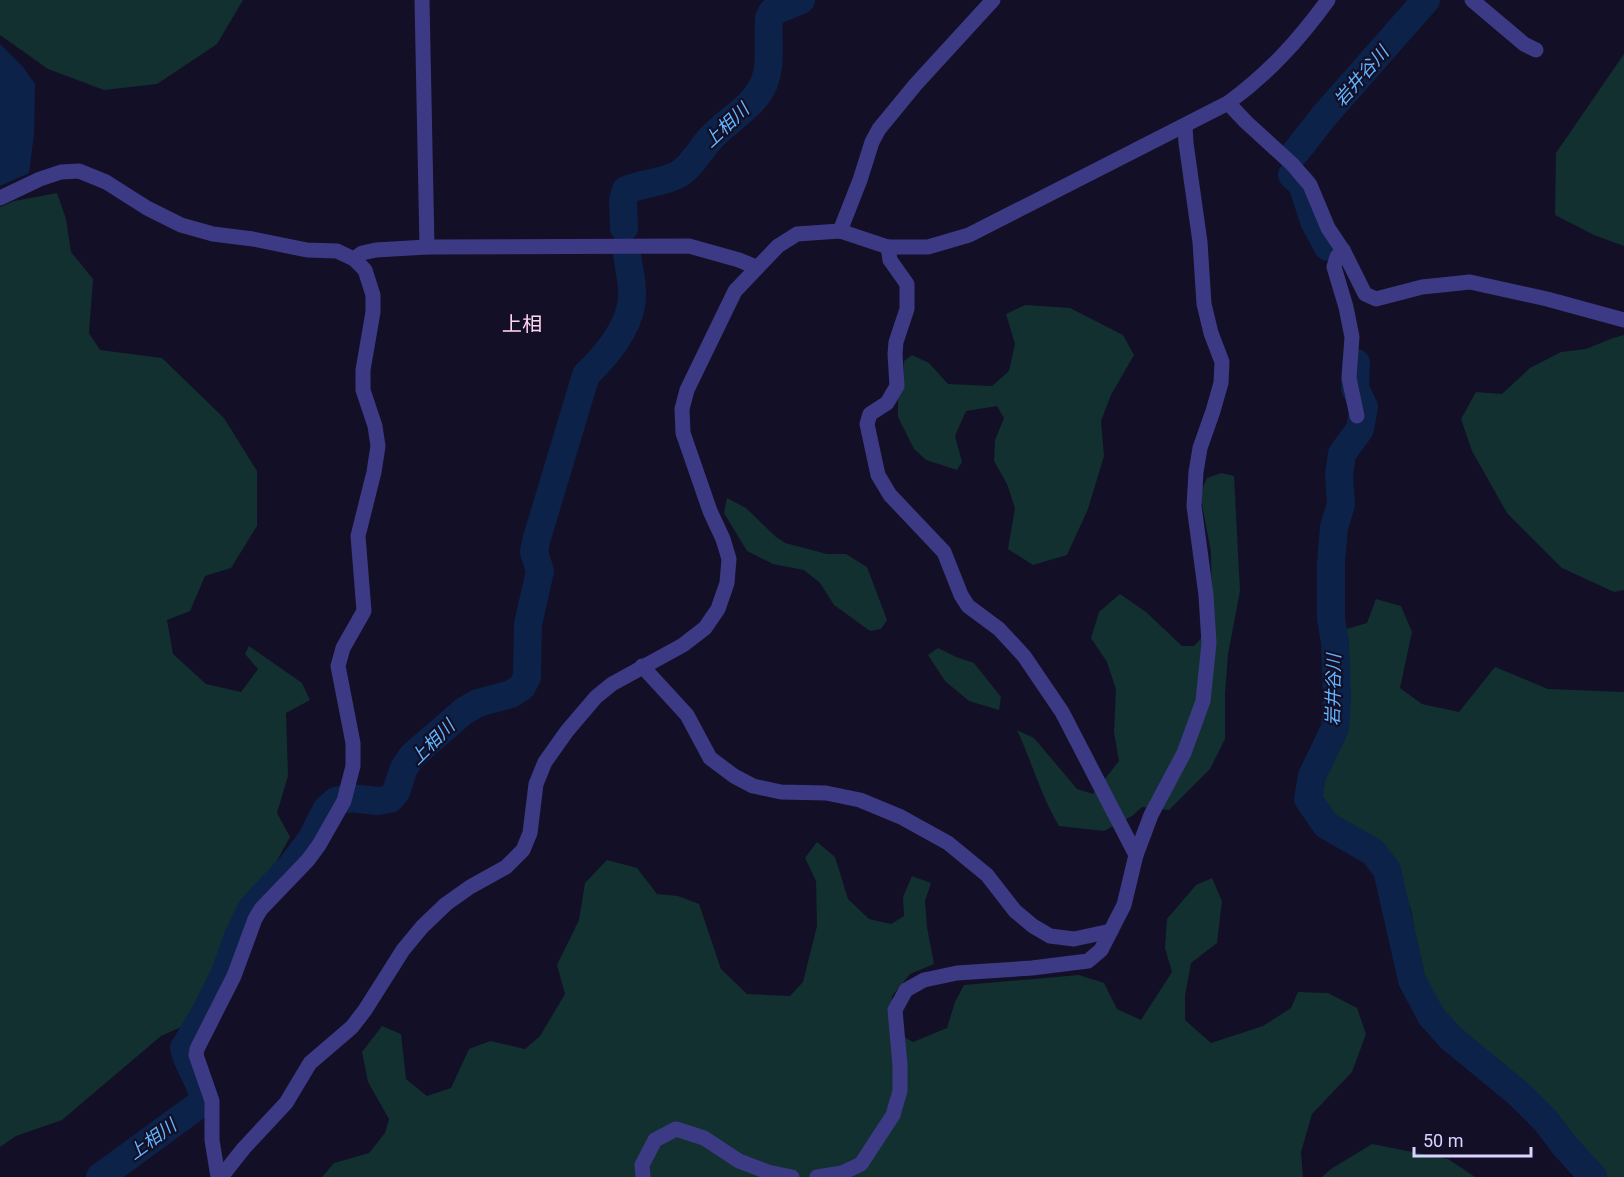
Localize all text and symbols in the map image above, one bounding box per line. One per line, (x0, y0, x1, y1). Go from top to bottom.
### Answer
water label: 岩井谷川 (1329, 40, 1394, 110)
water label: 上相川 (699, 98, 754, 151)
district label: 上相 (502, 312, 542, 336)
water label: 岩井谷川 (1322, 652, 1344, 726)
water label: 上相川 (405, 714, 460, 769)
water label: 上相川 (124, 1113, 182, 1163)
scale bar (1414, 1120, 1531, 1158)
text: 50 m (1423, 1130, 1463, 1151)

